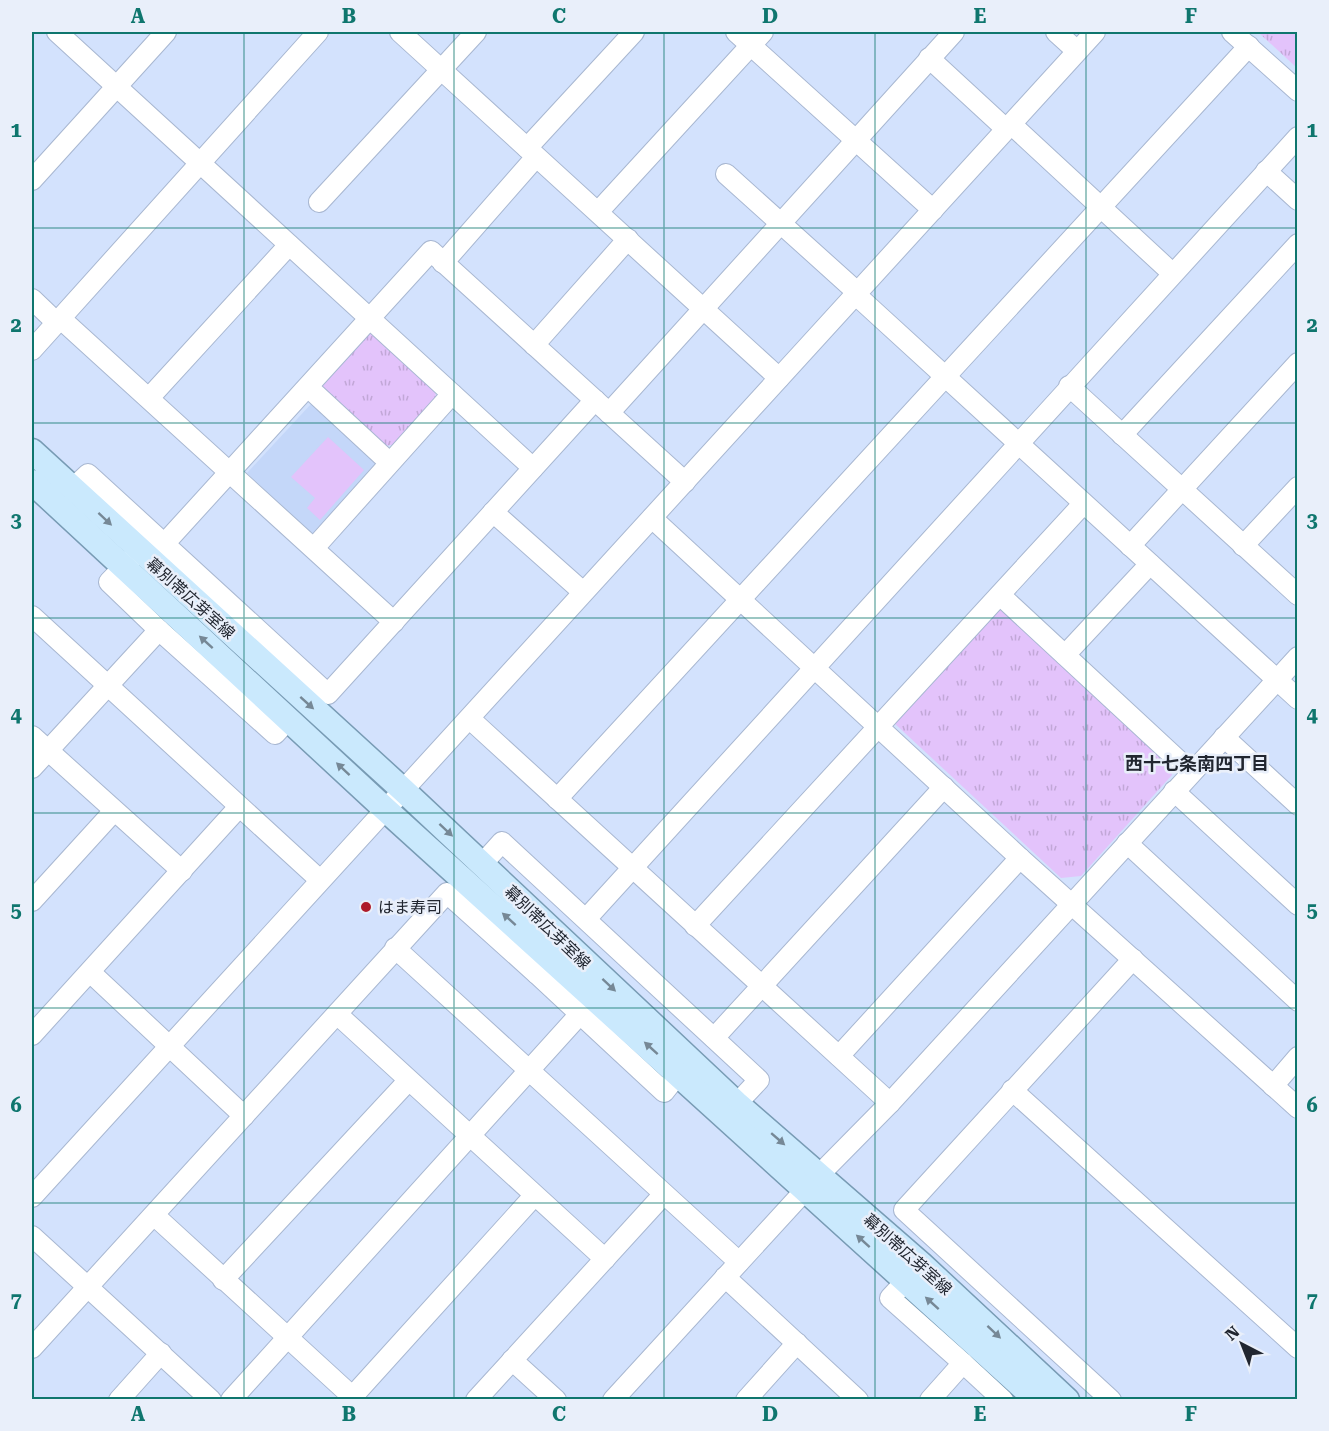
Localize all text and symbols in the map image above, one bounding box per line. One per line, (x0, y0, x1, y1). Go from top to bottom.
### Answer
text: A (131, 4, 146, 28)
text: B (342, 4, 356, 28)
text: C (552, 4, 566, 28)
text: D (762, 4, 778, 28)
text: E (974, 4, 987, 28)
text: F (1185, 4, 1197, 28)
text: 1 (10, 118, 22, 142)
text: 1 (1306, 118, 1318, 142)
text: 2 (10, 313, 22, 337)
text: 2 (1306, 313, 1318, 337)
text: 3 (10, 508, 22, 532)
text: 3 (1306, 508, 1318, 532)
one-way arrow (98, 512, 113, 526)
street label: 幕別帯広芽室線 (143, 554, 239, 643)
one-way arrow (198, 635, 213, 649)
one-way arrow (299, 696, 313, 710)
text: 4 (10, 703, 22, 727)
text: 4 (1306, 703, 1318, 727)
district label: 西十七条南四丁目 (1125, 753, 1269, 774)
one-way arrow (335, 762, 350, 776)
one-way arrow (438, 823, 453, 836)
street label: 幕別帯広芽室線 (501, 882, 595, 973)
text: 5 (10, 898, 22, 922)
place label: はま寿司 (378, 898, 442, 917)
text: 5 (1306, 898, 1318, 922)
marker: はま寿司 (359, 900, 373, 914)
one-way arrow (502, 913, 517, 926)
one-way arrow (602, 977, 616, 991)
one-way arrow (644, 1042, 659, 1055)
text: 6 (10, 1093, 22, 1117)
text: 6 (1306, 1093, 1318, 1117)
one-way arrow (770, 1132, 785, 1145)
street label: 幕別帯広芽室線 (860, 1210, 956, 1299)
one-way arrow (856, 1235, 871, 1248)
text: 7 (10, 1288, 22, 1312)
text: 7 (1306, 1288, 1318, 1312)
one-way arrow (924, 1296, 939, 1310)
north arrow (1212, 1314, 1272, 1374)
text: N (1221, 1322, 1243, 1344)
one-way arrow (987, 1325, 1001, 1339)
text: A (131, 1402, 146, 1426)
text: B (342, 1402, 356, 1426)
text: C (552, 1402, 566, 1426)
text: D (762, 1402, 778, 1426)
text: E (974, 1402, 987, 1426)
text: F (1185, 1402, 1197, 1426)

